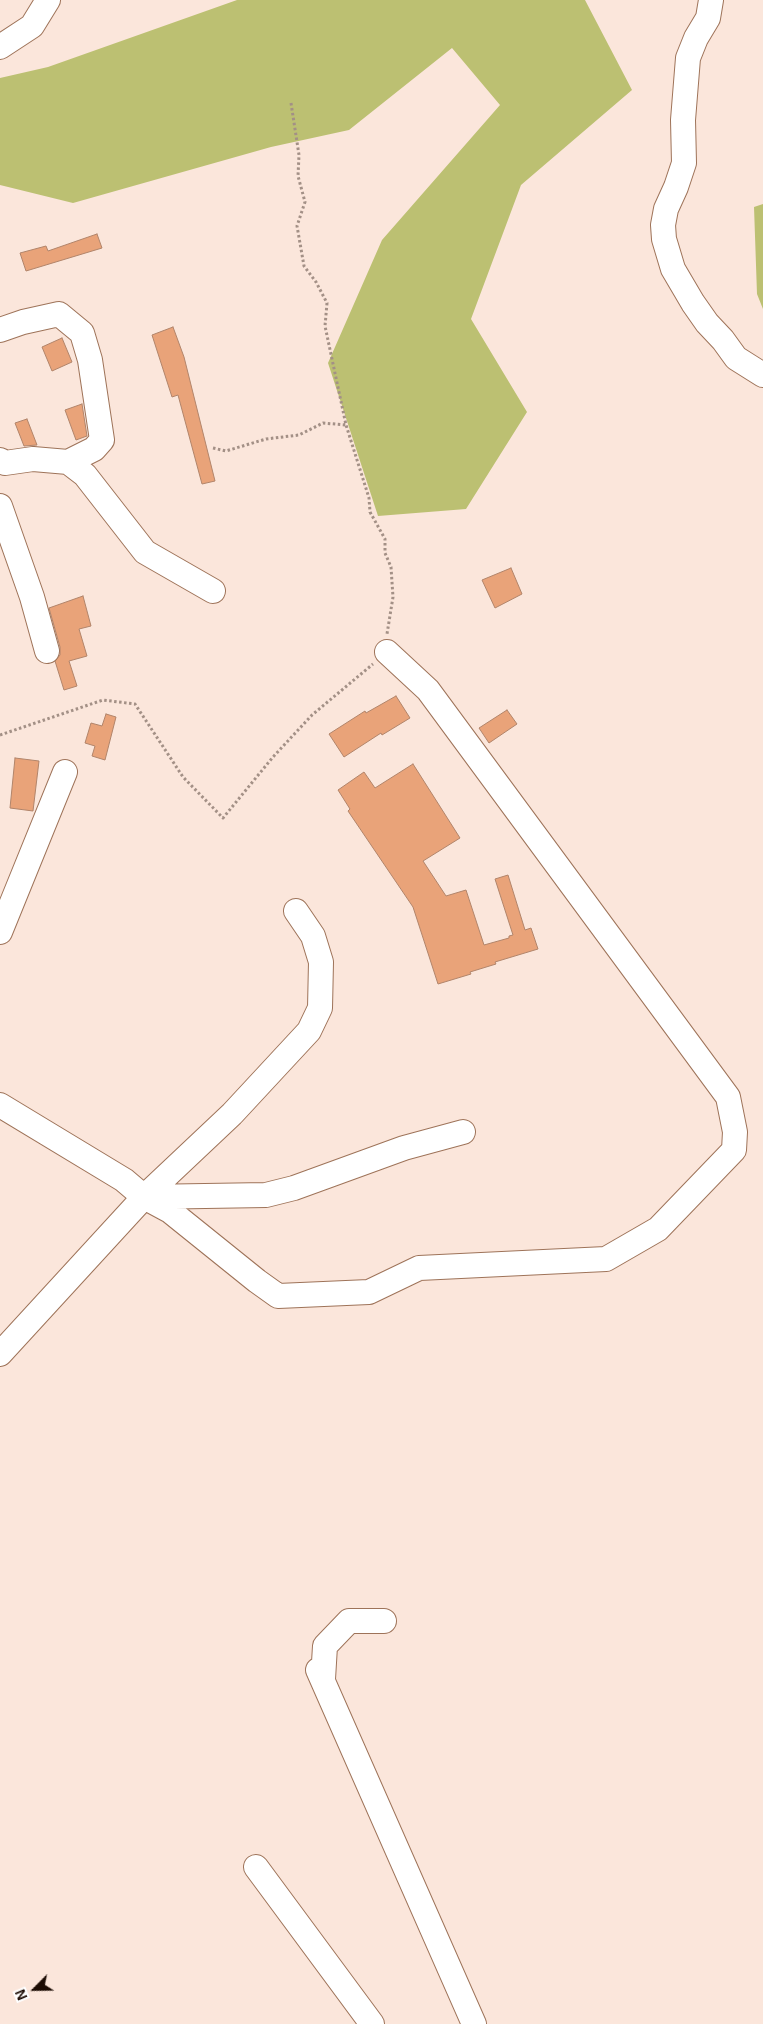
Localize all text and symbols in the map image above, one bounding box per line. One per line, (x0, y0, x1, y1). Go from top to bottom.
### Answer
north arrow (10, 1964, 60, 2014)
text: N (12, 1987, 31, 2003)

